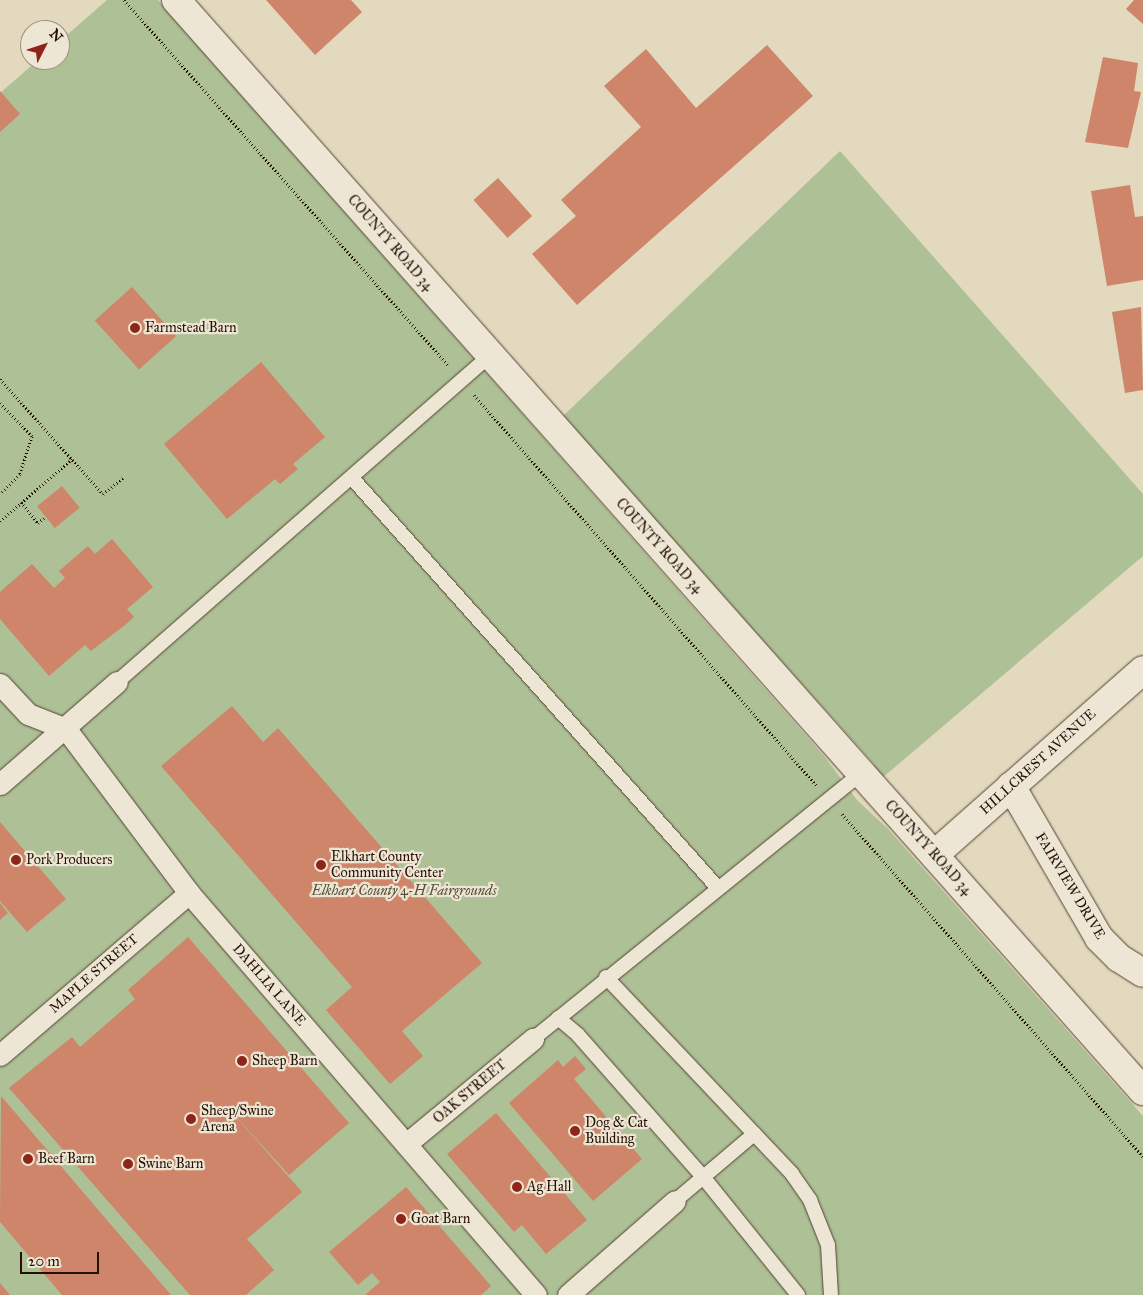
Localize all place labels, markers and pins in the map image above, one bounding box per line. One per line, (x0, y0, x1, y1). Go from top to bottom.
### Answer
place label: Farmstead Barn (145, 320, 237, 336)
marker: Farmstead Barn (129, 322, 141, 334)
place label: Elkhart County Community Center (331, 849, 443, 882)
place label: Pork Producers (26, 852, 112, 868)
marker: Pork Producers (10, 854, 22, 866)
marker: Elkhart County Community Center (315, 859, 327, 871)
place label: Sheep Barn (252, 1053, 317, 1069)
marker: Sheep Barn (236, 1055, 248, 1067)
place label: Sheep/Swine Arena (201, 1103, 274, 1136)
marker: Sheep/Swine Arena (185, 1113, 197, 1125)
place label: Dog & Cat Building (585, 1115, 648, 1148)
marker: Dog & Cat Building (569, 1125, 581, 1137)
place label: Beef Barn (38, 1151, 95, 1167)
marker: Beef Barn (22, 1153, 34, 1165)
place label: Swine Barn (138, 1156, 203, 1172)
marker: Swine Barn (122, 1158, 134, 1170)
place label: Ag Hall (527, 1179, 572, 1195)
marker: Ag Hall (511, 1181, 523, 1193)
place label: Goat Barn (411, 1211, 470, 1227)
marker: Goat Barn (395, 1213, 407, 1225)

